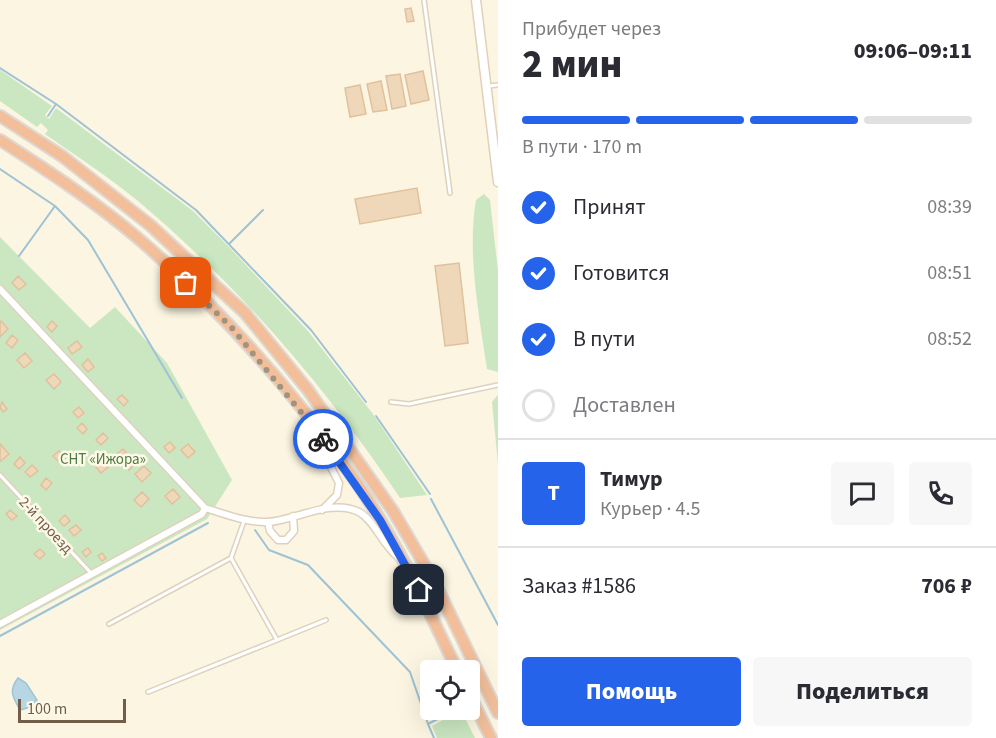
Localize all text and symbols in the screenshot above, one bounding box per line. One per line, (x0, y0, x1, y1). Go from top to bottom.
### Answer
text: Прибудет через (522, 15, 661, 43)
text: 09:06–09:11 (854, 35, 972, 67)
text: 2 мин (522, 37, 622, 93)
text: В пути · 170 m (522, 133, 642, 161)
icon: check (522, 191, 555, 224)
text: Принят (573, 191, 646, 223)
text: 08:39 (927, 193, 972, 221)
pin (160, 257, 211, 308)
icon: check (522, 257, 555, 290)
text: Готовится (573, 257, 670, 289)
text: 08:51 (927, 259, 972, 287)
icon: bag (169, 266, 202, 299)
icon: check (522, 323, 555, 356)
text: В пути (573, 323, 635, 355)
text: 08:52 (927, 325, 972, 353)
text: Доставлен (573, 389, 676, 421)
courier (293, 409, 353, 469)
icon: bike (307, 423, 340, 456)
park label: СНТ «Ижора» (60, 449, 146, 470)
button: chat (831, 462, 894, 525)
button: phone (909, 462, 972, 525)
text: Тимур (600, 463, 663, 495)
text: Т (547, 477, 560, 509)
street label: 2-й проезд (14, 492, 77, 558)
text: Курьер · 4.5 (600, 495, 700, 523)
pin (393, 564, 444, 615)
text: Заказ #1586 (522, 570, 636, 602)
text: 706 ₽ (921, 570, 972, 602)
icon: home (402, 573, 435, 606)
button: Помощь (522, 657, 741, 726)
button: Поделиться (753, 657, 972, 726)
map controls (420, 660, 480, 720)
button: locate (420, 660, 480, 720)
scale bar (18, 696, 126, 724)
text: 100 m (27, 698, 67, 720)

